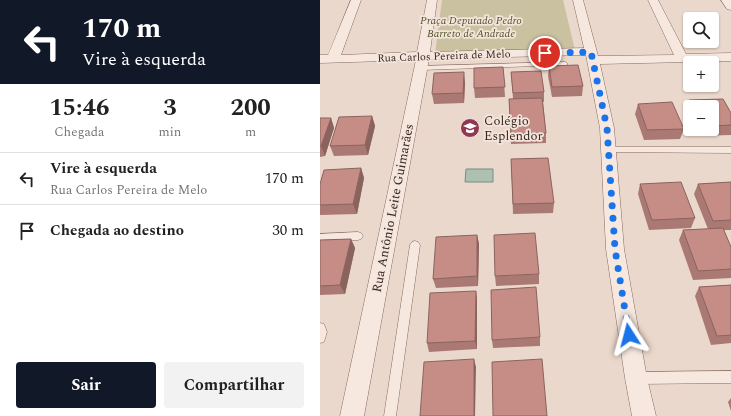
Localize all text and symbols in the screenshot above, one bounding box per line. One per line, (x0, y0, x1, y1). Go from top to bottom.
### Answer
text: 170 m (82, 7, 161, 50)
park label: Praça Deputado Pedro Barreto de Andrade (420, 12, 522, 42)
map controls (683, 12, 719, 136)
button: search (683, 12, 719, 48)
icon: left (16, 16, 68, 68)
pin (528, 36, 562, 70)
icon: arrive (534, 42, 556, 64)
street label: Rua Carlos Pereira de Melo (377, 45, 511, 67)
text: Vire à esquerda (82, 46, 206, 73)
button: + (683, 56, 719, 92)
text: 15:46 (49, 90, 109, 126)
text: 3 (163, 90, 177, 126)
text: 200 (230, 90, 271, 126)
button: − (683, 100, 719, 136)
place label: Colégio Esplendor (484, 111, 543, 146)
school or university icon: Colégio Esplendor (459, 117, 481, 139)
text: Chegada (54, 122, 104, 142)
text: min (159, 122, 181, 142)
text: m (245, 122, 256, 142)
street label: Rua Antônio Leite Guimarães (367, 122, 419, 294)
text: Vire à esquerda (50, 157, 157, 180)
text: 170 m (265, 167, 304, 190)
icon: left (16, 168, 38, 190)
text: Rua Carlos Pereira de Melo (50, 180, 207, 200)
text: Chegada ao destino (50, 219, 184, 242)
text: 30 m (272, 219, 304, 242)
icon: arrive (16, 220, 38, 242)
position arrow (608, 314, 650, 356)
button: Sair (16, 362, 156, 408)
button: Compartilhar (164, 362, 304, 408)

